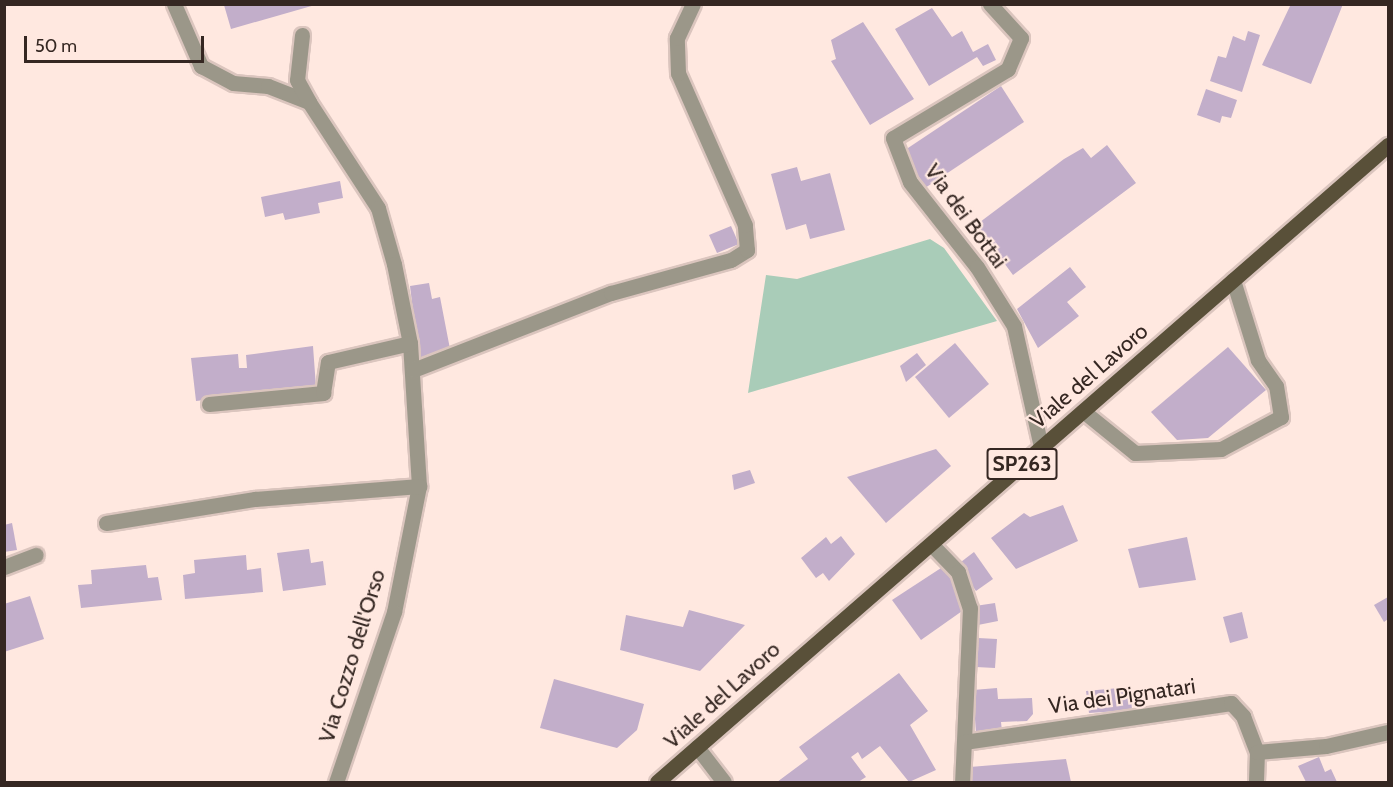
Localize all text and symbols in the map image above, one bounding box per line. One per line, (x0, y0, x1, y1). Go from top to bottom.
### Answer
scale bar (27, 24, 207, 62)
text: 50 m (35, 35, 77, 57)
street label: Via dei Bottai (919, 159, 1013, 273)
street label: Viale del Lavoro (1025, 318, 1153, 434)
road number: SP263 (986, 446, 1058, 482)
street label: Via Cozzo dell'Orso (313, 566, 391, 746)
street label: Viale del Lavoro (658, 636, 786, 754)
street label: Via dei Pignatari (1047, 673, 1197, 719)

